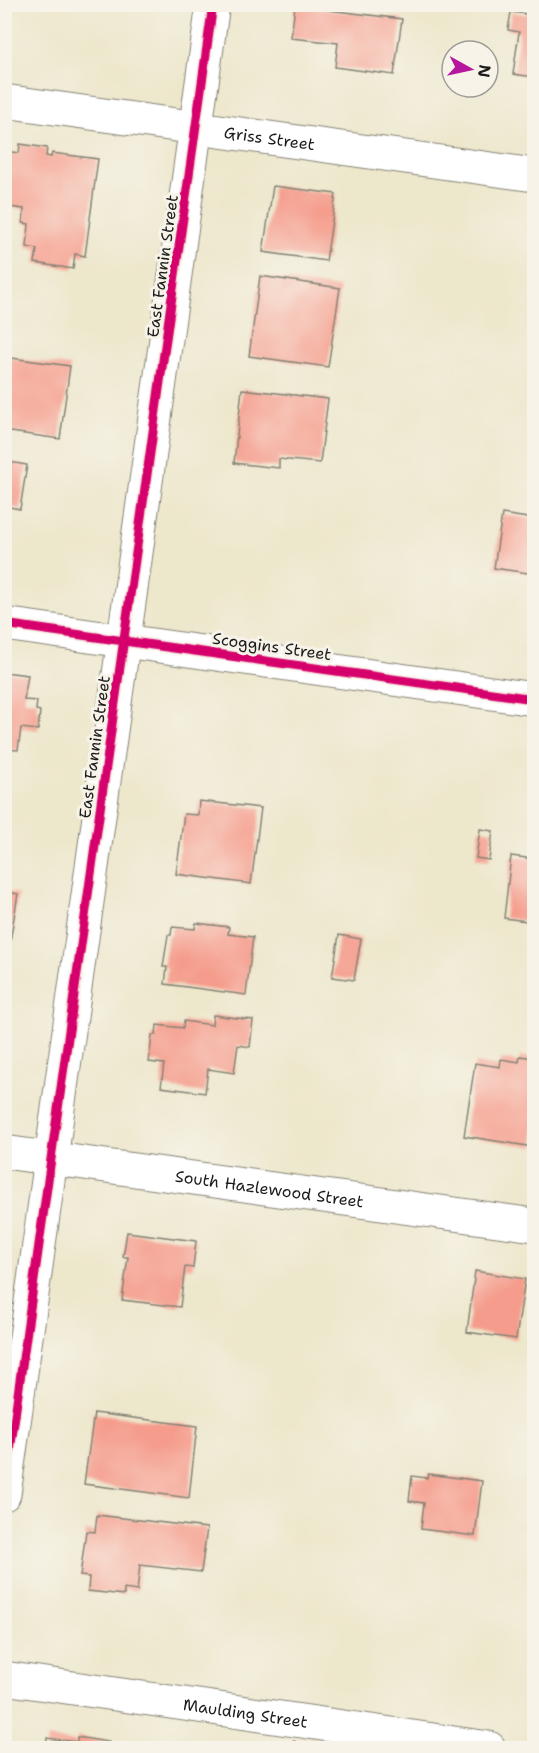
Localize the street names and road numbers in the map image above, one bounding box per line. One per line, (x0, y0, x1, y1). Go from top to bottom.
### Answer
street label: Griss Street (223, 122, 316, 155)
street label: East Fannin Street (142, 193, 183, 339)
street label: Scoggins Street (211, 628, 333, 665)
street label: East Fannin Street (74, 674, 115, 820)
street label: South Hazlewood Street (174, 1166, 365, 1212)
street label: Maulding Street (182, 1694, 309, 1733)

